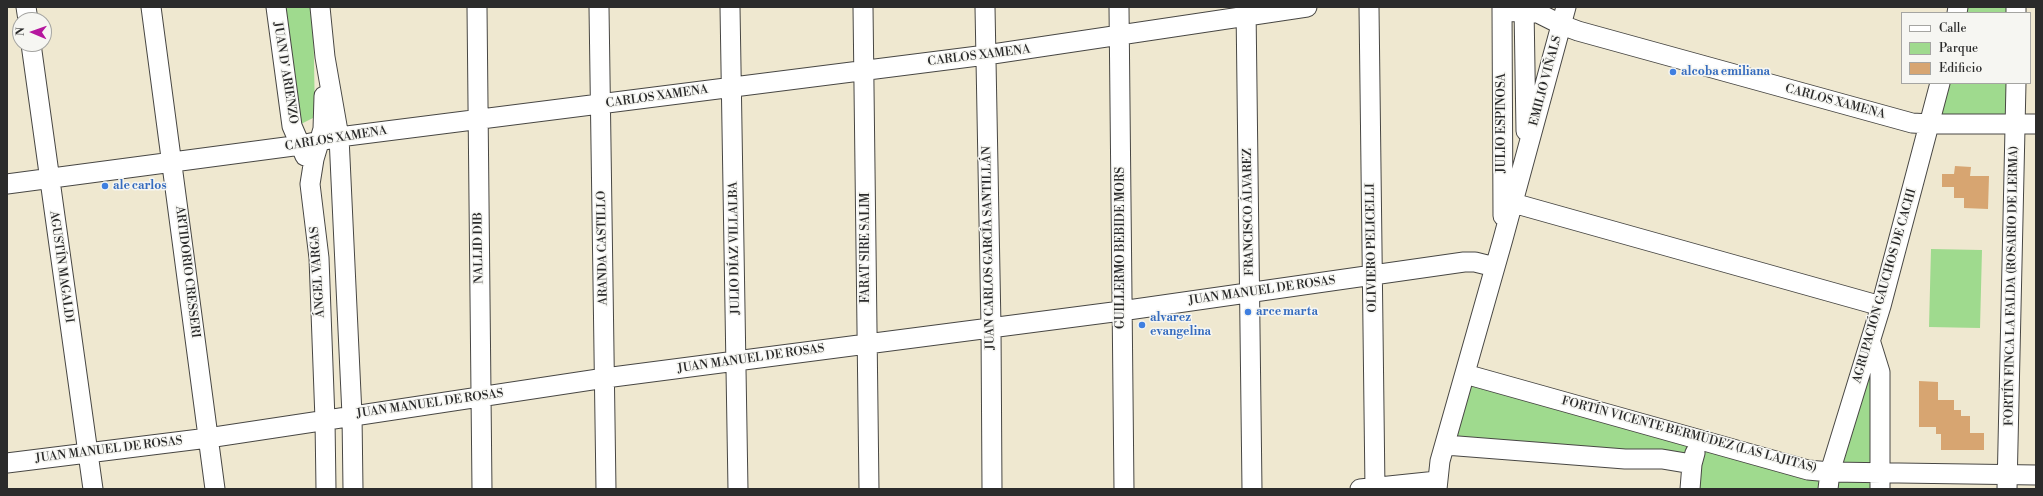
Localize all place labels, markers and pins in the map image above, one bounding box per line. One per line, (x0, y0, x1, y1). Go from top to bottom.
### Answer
place label: alcoba emiliana (1681, 65, 1770, 79)
marker: alcoba emiliana (1668, 67, 1678, 77)
place label: ale carlos (113, 179, 167, 193)
marker: ale carlos (100, 181, 110, 191)
place label: arce marta (1256, 305, 1318, 319)
marker: arce marta (1243, 307, 1253, 317)
place label: alvarez evangelina (1150, 311, 1211, 339)
marker: alvarez evangelina (1137, 320, 1147, 330)

